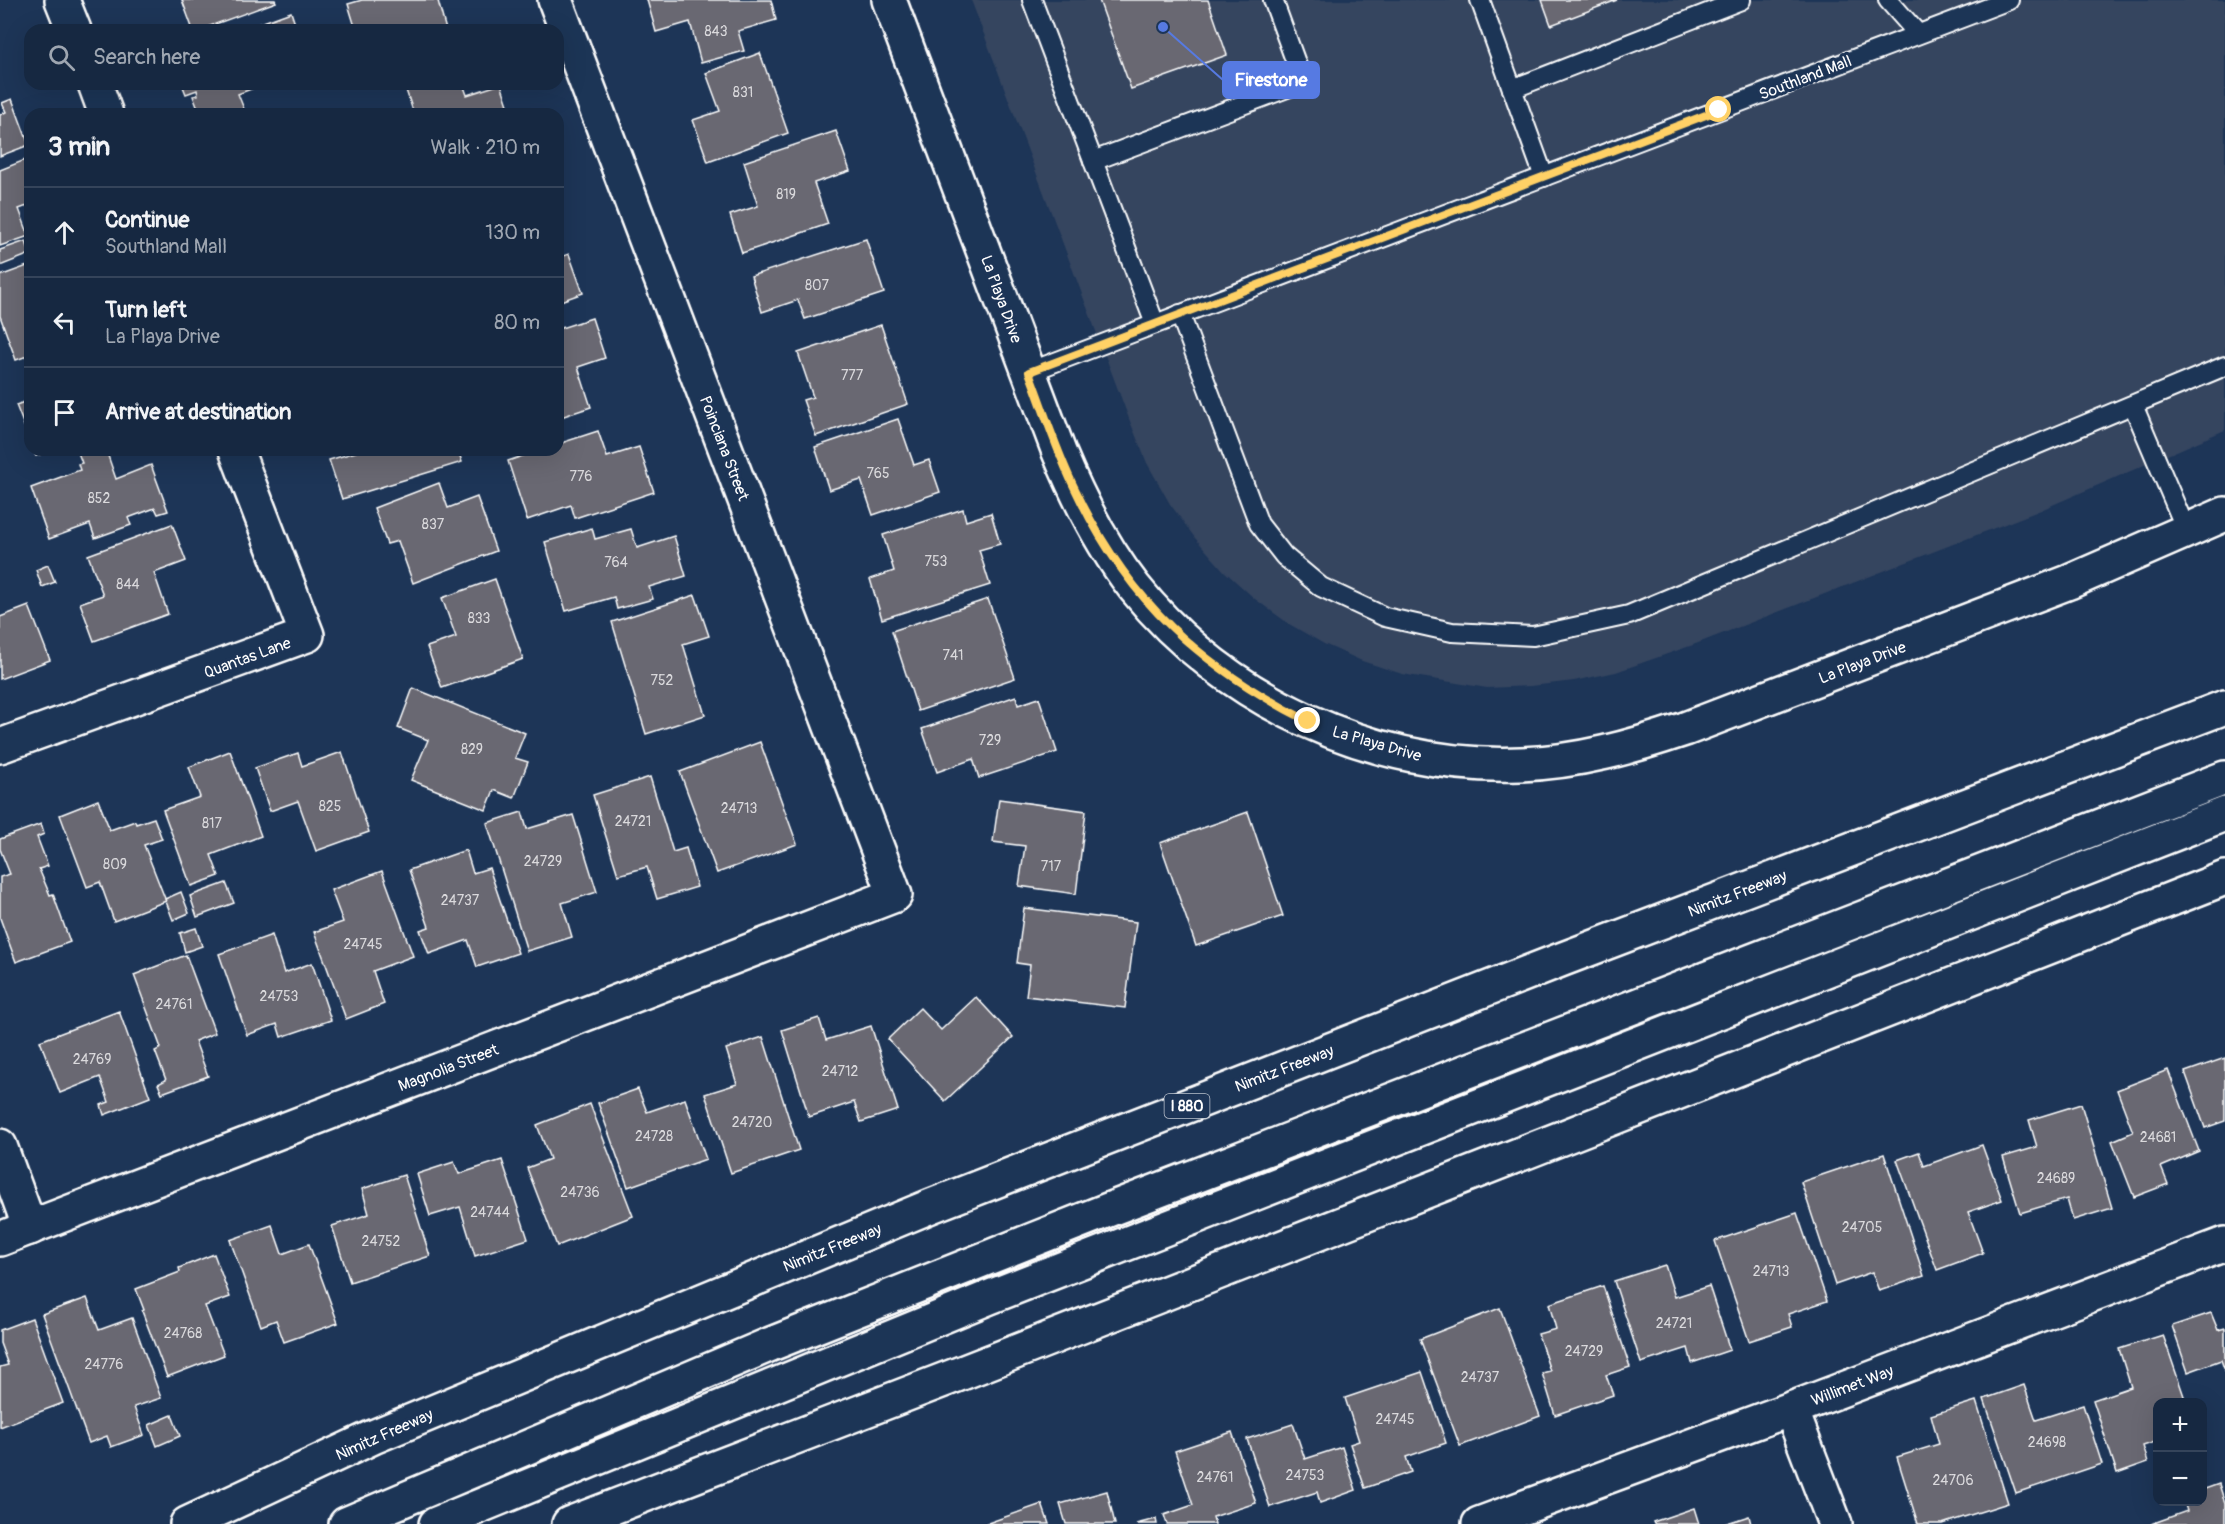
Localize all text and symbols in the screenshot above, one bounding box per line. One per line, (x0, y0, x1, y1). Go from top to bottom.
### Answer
house number: 843 (705, 23, 728, 40)
search box (24, 24, 564, 90)
icon: search (45, 41, 78, 74)
text: Search here (93, 43, 200, 71)
street label: Southland Mall (1756, 51, 1855, 105)
callout: Firestone (1223, 62, 1319, 98)
text: Firestone (1235, 69, 1309, 92)
house number: 831 (733, 84, 753, 101)
route start (1705, 96, 1731, 122)
text: 3 min (48, 131, 110, 163)
text: Walk · 210 m (431, 135, 540, 160)
house number: 819 (776, 186, 796, 203)
text: Continue (105, 206, 189, 234)
icon: ahead (48, 216, 81, 249)
text: 130 m (485, 220, 540, 245)
text: Southland Mall (105, 234, 227, 259)
street label: La Playa Drive (976, 253, 1026, 346)
house number: 807 (805, 277, 830, 294)
text: Turn left (105, 296, 187, 324)
icon: left (48, 306, 81, 339)
text: 80 m (494, 310, 540, 335)
text: La Playa Drive (105, 324, 220, 349)
house number: 777 (841, 367, 864, 384)
street label: Poinciana Street (695, 393, 753, 504)
icon: arrive (48, 396, 81, 429)
text: Arrive at destination (105, 398, 291, 426)
house number: 765 (866, 465, 890, 482)
house number: 776 (570, 468, 592, 485)
house number: 852 (88, 490, 110, 507)
house number: 837 (422, 516, 445, 533)
house number: 753 (925, 553, 948, 570)
house number: 764 (604, 554, 628, 571)
house number: 844 (116, 576, 140, 593)
house number: 833 (468, 610, 491, 627)
street label: Quantas Lane (201, 633, 294, 683)
street label: La Playa Drive (1816, 637, 1909, 689)
house number: 741 (943, 647, 964, 664)
house number: 752 (651, 672, 674, 689)
route end (1294, 707, 1320, 733)
street label: La Playa Drive (1330, 722, 1424, 766)
house number: 729 (979, 732, 1001, 749)
house number: 829 (461, 741, 483, 758)
house number: 825 (319, 798, 341, 815)
house number: 24713 (721, 800, 758, 817)
house number: 24721 (615, 813, 651, 830)
house number: 817 (202, 815, 223, 832)
house number: 24729 (524, 853, 562, 870)
house number: 809 (103, 856, 127, 873)
house number: 717 (1041, 858, 1062, 875)
street label: Nimitz Freeway (1685, 866, 1790, 922)
house number: 24737 (441, 892, 480, 909)
house number: 24745 (343, 936, 383, 953)
house number: 24753 (260, 988, 299, 1005)
house number: 24761 (156, 996, 192, 1013)
street label: Magnolia Street (395, 1039, 502, 1096)
street label: Nimitz Freeway (1232, 1041, 1337, 1097)
house number: 24769 (73, 1051, 111, 1068)
house number: 24712 (822, 1063, 858, 1080)
road number: I 880 (1164, 1094, 1210, 1118)
house number: 24720 (732, 1114, 772, 1131)
house number: 24728 (635, 1128, 673, 1145)
house number: 24681 (2140, 1129, 2176, 1146)
house number: 24689 (2037, 1170, 2075, 1187)
house number: 24736 (560, 1184, 600, 1201)
house number: 24744 (470, 1204, 510, 1221)
street label: Nimitz Freeway (780, 1219, 885, 1277)
house number: 24705 (1842, 1219, 1882, 1236)
house number: 24752 (362, 1233, 401, 1250)
house number: 24713 (1753, 1263, 1790, 1280)
house number: 24721 (1656, 1315, 1692, 1332)
house number: 24768 (164, 1325, 202, 1342)
house number: 24729 (1565, 1343, 1603, 1360)
house number: 24776 (85, 1356, 123, 1373)
street label: Willimet Way (1808, 1361, 1896, 1411)
house number: 24737 (1461, 1369, 1500, 1386)
map controls (2153, 1398, 2207, 1506)
button: + (2153, 1398, 2207, 1452)
street label: Nimitz Freeway (333, 1404, 436, 1465)
house number: 24745 (1375, 1411, 1415, 1428)
house number: 24698 (2028, 1434, 2066, 1451)
button: − (2153, 1452, 2207, 1506)
house number: 24753 (1286, 1467, 1325, 1484)
house number: 24761 (1197, 1469, 1233, 1486)
house number: 24706 (1932, 1472, 1974, 1489)

